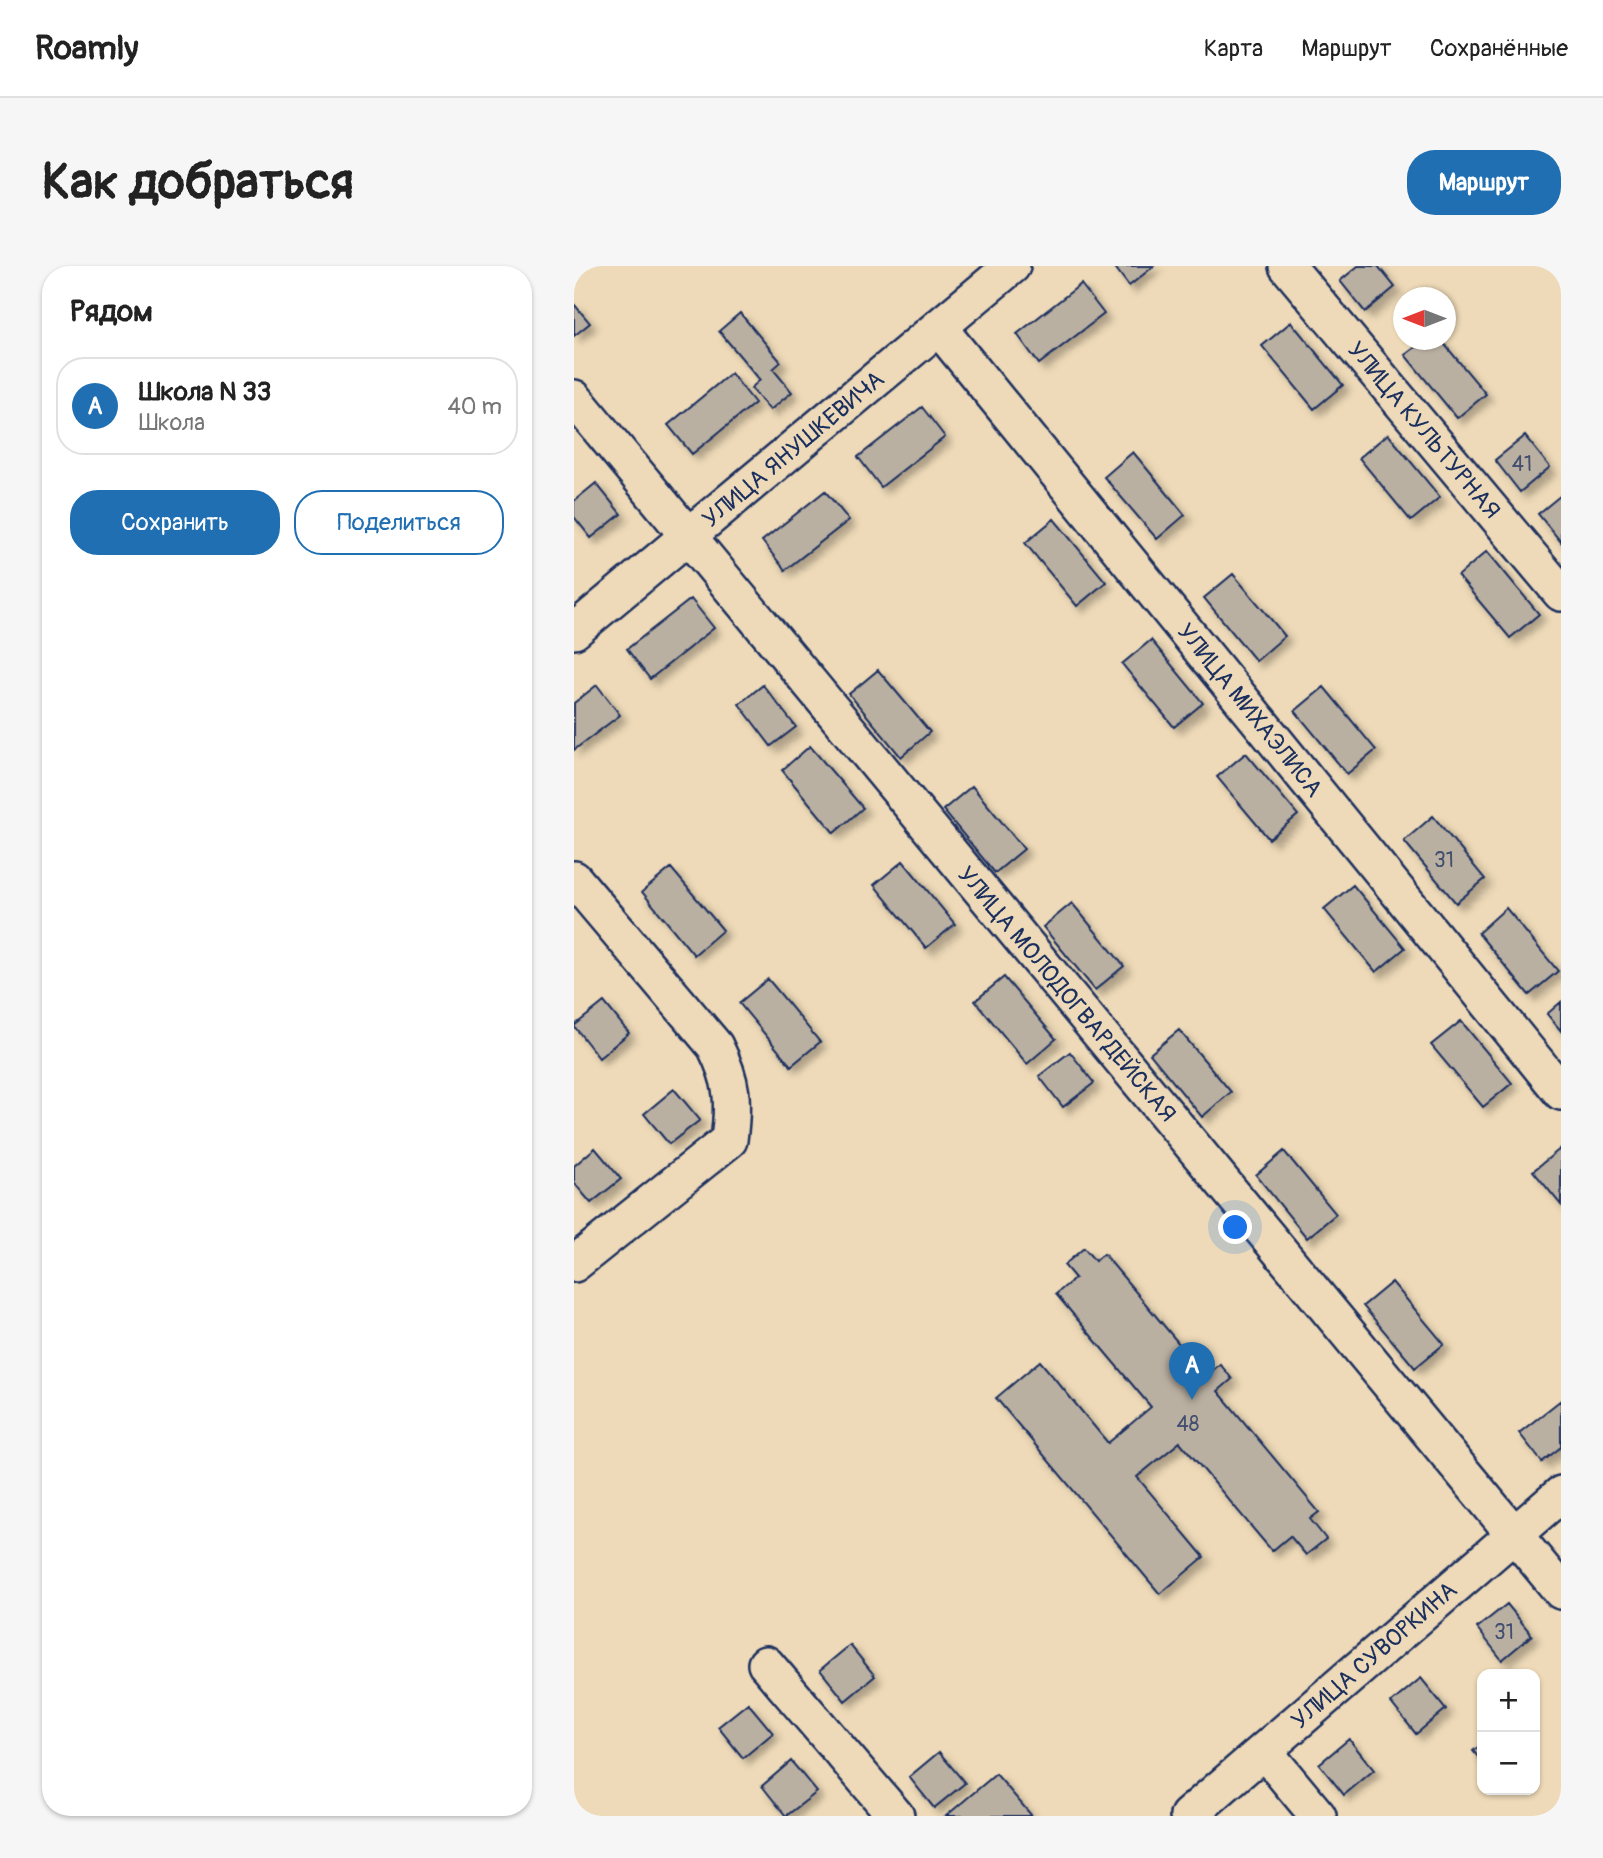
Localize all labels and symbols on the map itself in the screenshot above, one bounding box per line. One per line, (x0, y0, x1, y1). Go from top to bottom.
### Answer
north arrow (1393, 287, 1456, 350)
street label: УЛИЦА КУЛЬТУРНАЯ (1341, 336, 1506, 525)
street label: УЛИЦА ЯНУШКЕВИЧА (697, 365, 890, 534)
house number: 41 (1512, 451, 1532, 478)
street label: УЛИЦА МИХАЭЛИСА (1171, 618, 1328, 803)
house number: 31 (1434, 847, 1454, 874)
street label: УЛИЦА МОЛОДОГВАРДЕЙСКАЯ (951, 861, 1182, 1128)
your location (1218, 1210, 1252, 1244)
pin: A (1169, 1342, 1215, 1400)
house number: 48 (1177, 1411, 1199, 1438)
street label: УЛИЦА СУВОРКИНА (1286, 1576, 1463, 1735)
house number: 31 (1494, 1619, 1514, 1646)

